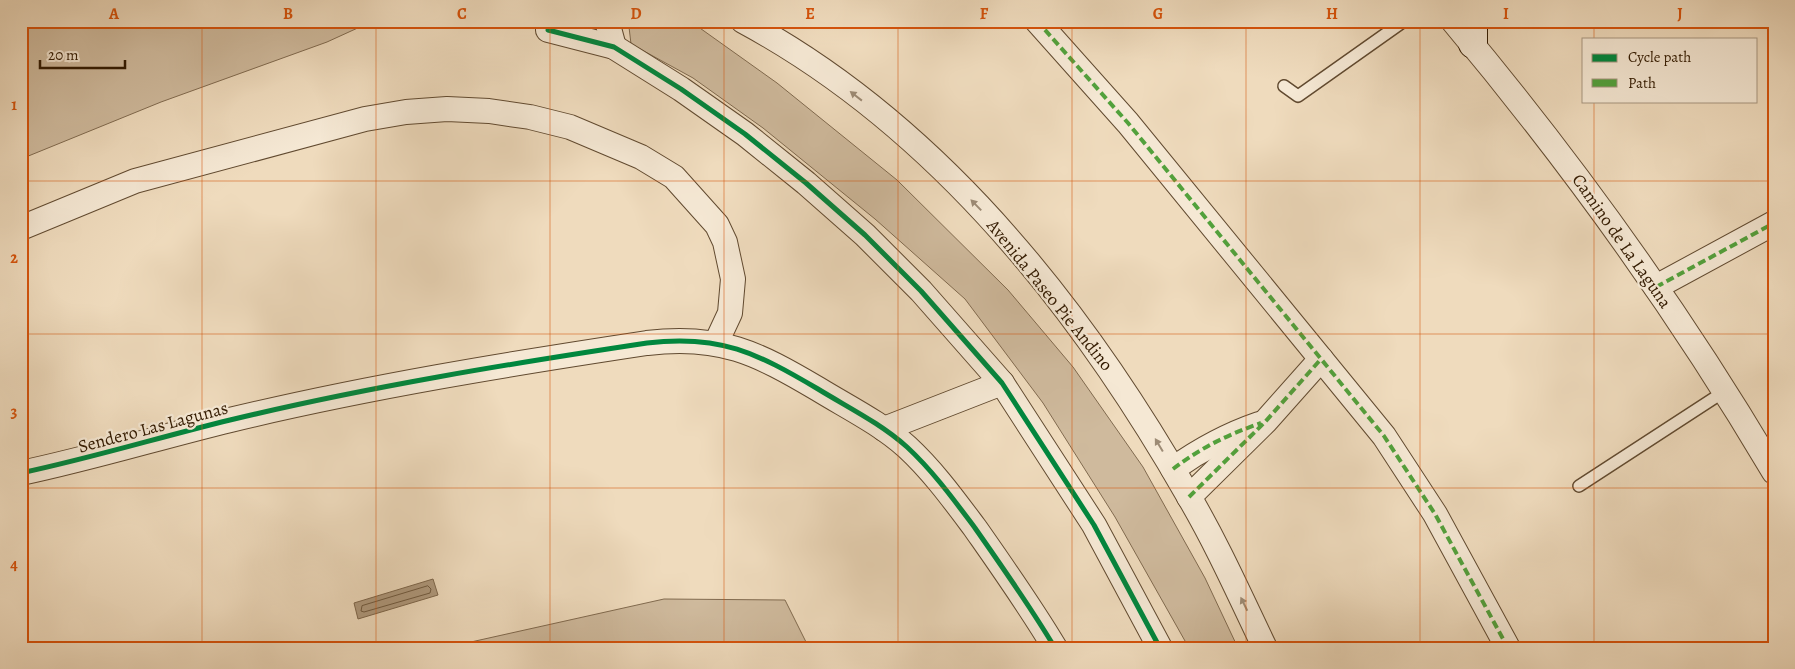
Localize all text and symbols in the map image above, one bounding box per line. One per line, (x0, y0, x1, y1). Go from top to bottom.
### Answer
text: A (108, 3, 120, 25)
text: B (283, 3, 293, 25)
text: C (457, 3, 467, 25)
text: D (630, 3, 642, 25)
text: E (805, 3, 815, 25)
text: F (980, 3, 989, 25)
text: G (1153, 3, 1163, 25)
text: H (1326, 3, 1338, 25)
text: I (1503, 3, 1509, 25)
text: J (1677, 3, 1683, 25)
scale bar (40, 38, 125, 70)
legend (1582, 38, 1758, 102)
text: 20 m (48, 45, 79, 65)
text: Cycle path (1628, 47, 1691, 67)
text: Path (1628, 73, 1656, 93)
one-way arrow (849, 91, 863, 101)
text: 1 (11, 94, 17, 116)
street label: Camino de La Laguna (1567, 169, 1678, 314)
one-way arrow (970, 199, 982, 211)
street label: Avenida Paseo Pie Andino (981, 214, 1119, 376)
text: 2 (10, 247, 18, 269)
street label: Sendero Las Lagunas (75, 395, 231, 459)
text: 3 (11, 401, 18, 423)
one-way arrow (1154, 439, 1163, 452)
text: 4 (10, 554, 18, 576)
one-way arrow (1240, 597, 1248, 611)

